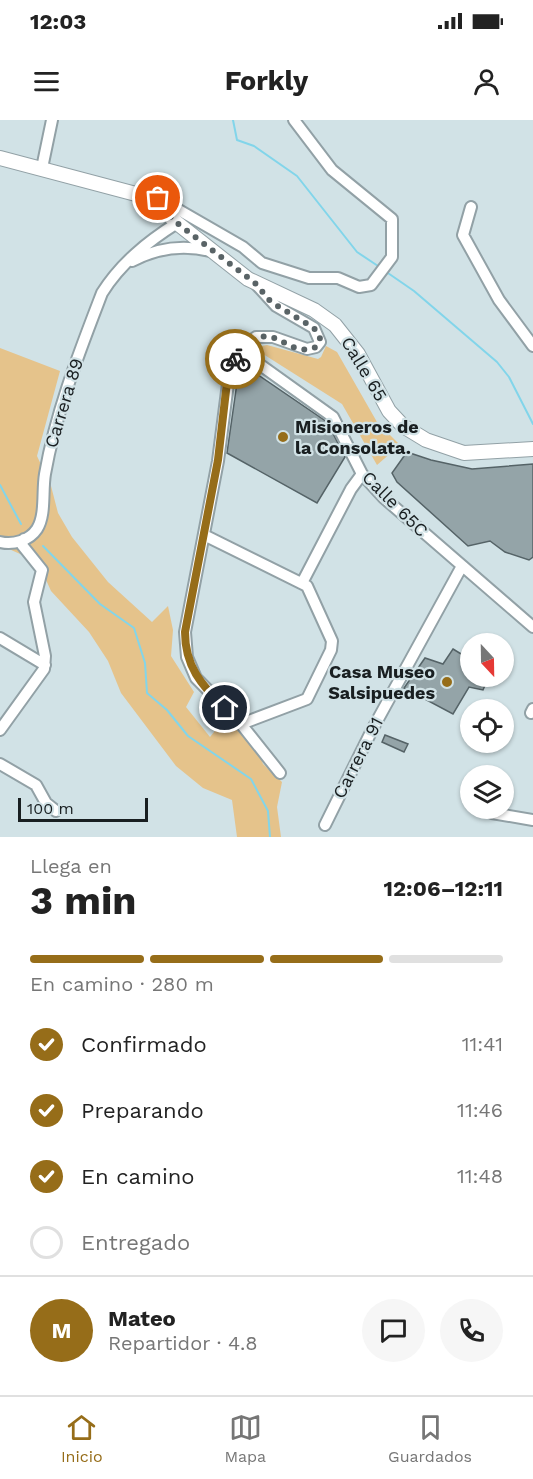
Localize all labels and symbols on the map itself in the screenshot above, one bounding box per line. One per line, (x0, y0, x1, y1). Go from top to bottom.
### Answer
pin (132, 172, 183, 223)
courier (205, 329, 265, 389)
street label: Calle 65 (337, 333, 392, 405)
street label: Carrera 89 (40, 356, 87, 450)
place label: Misioneros de la Consolata. (295, 416, 419, 458)
marker: Misioneros de la Consolata. (276, 430, 290, 444)
street label: Calle 65C (358, 467, 432, 541)
north arrow (460, 633, 514, 687)
place label: Casa Museo Salsipuedes (328, 661, 435, 703)
marker: Casa Museo Salsipuedes (440, 675, 454, 689)
pin (199, 682, 250, 733)
street label: Carrera 91 (328, 714, 387, 802)
scale bar (18, 795, 148, 822)

